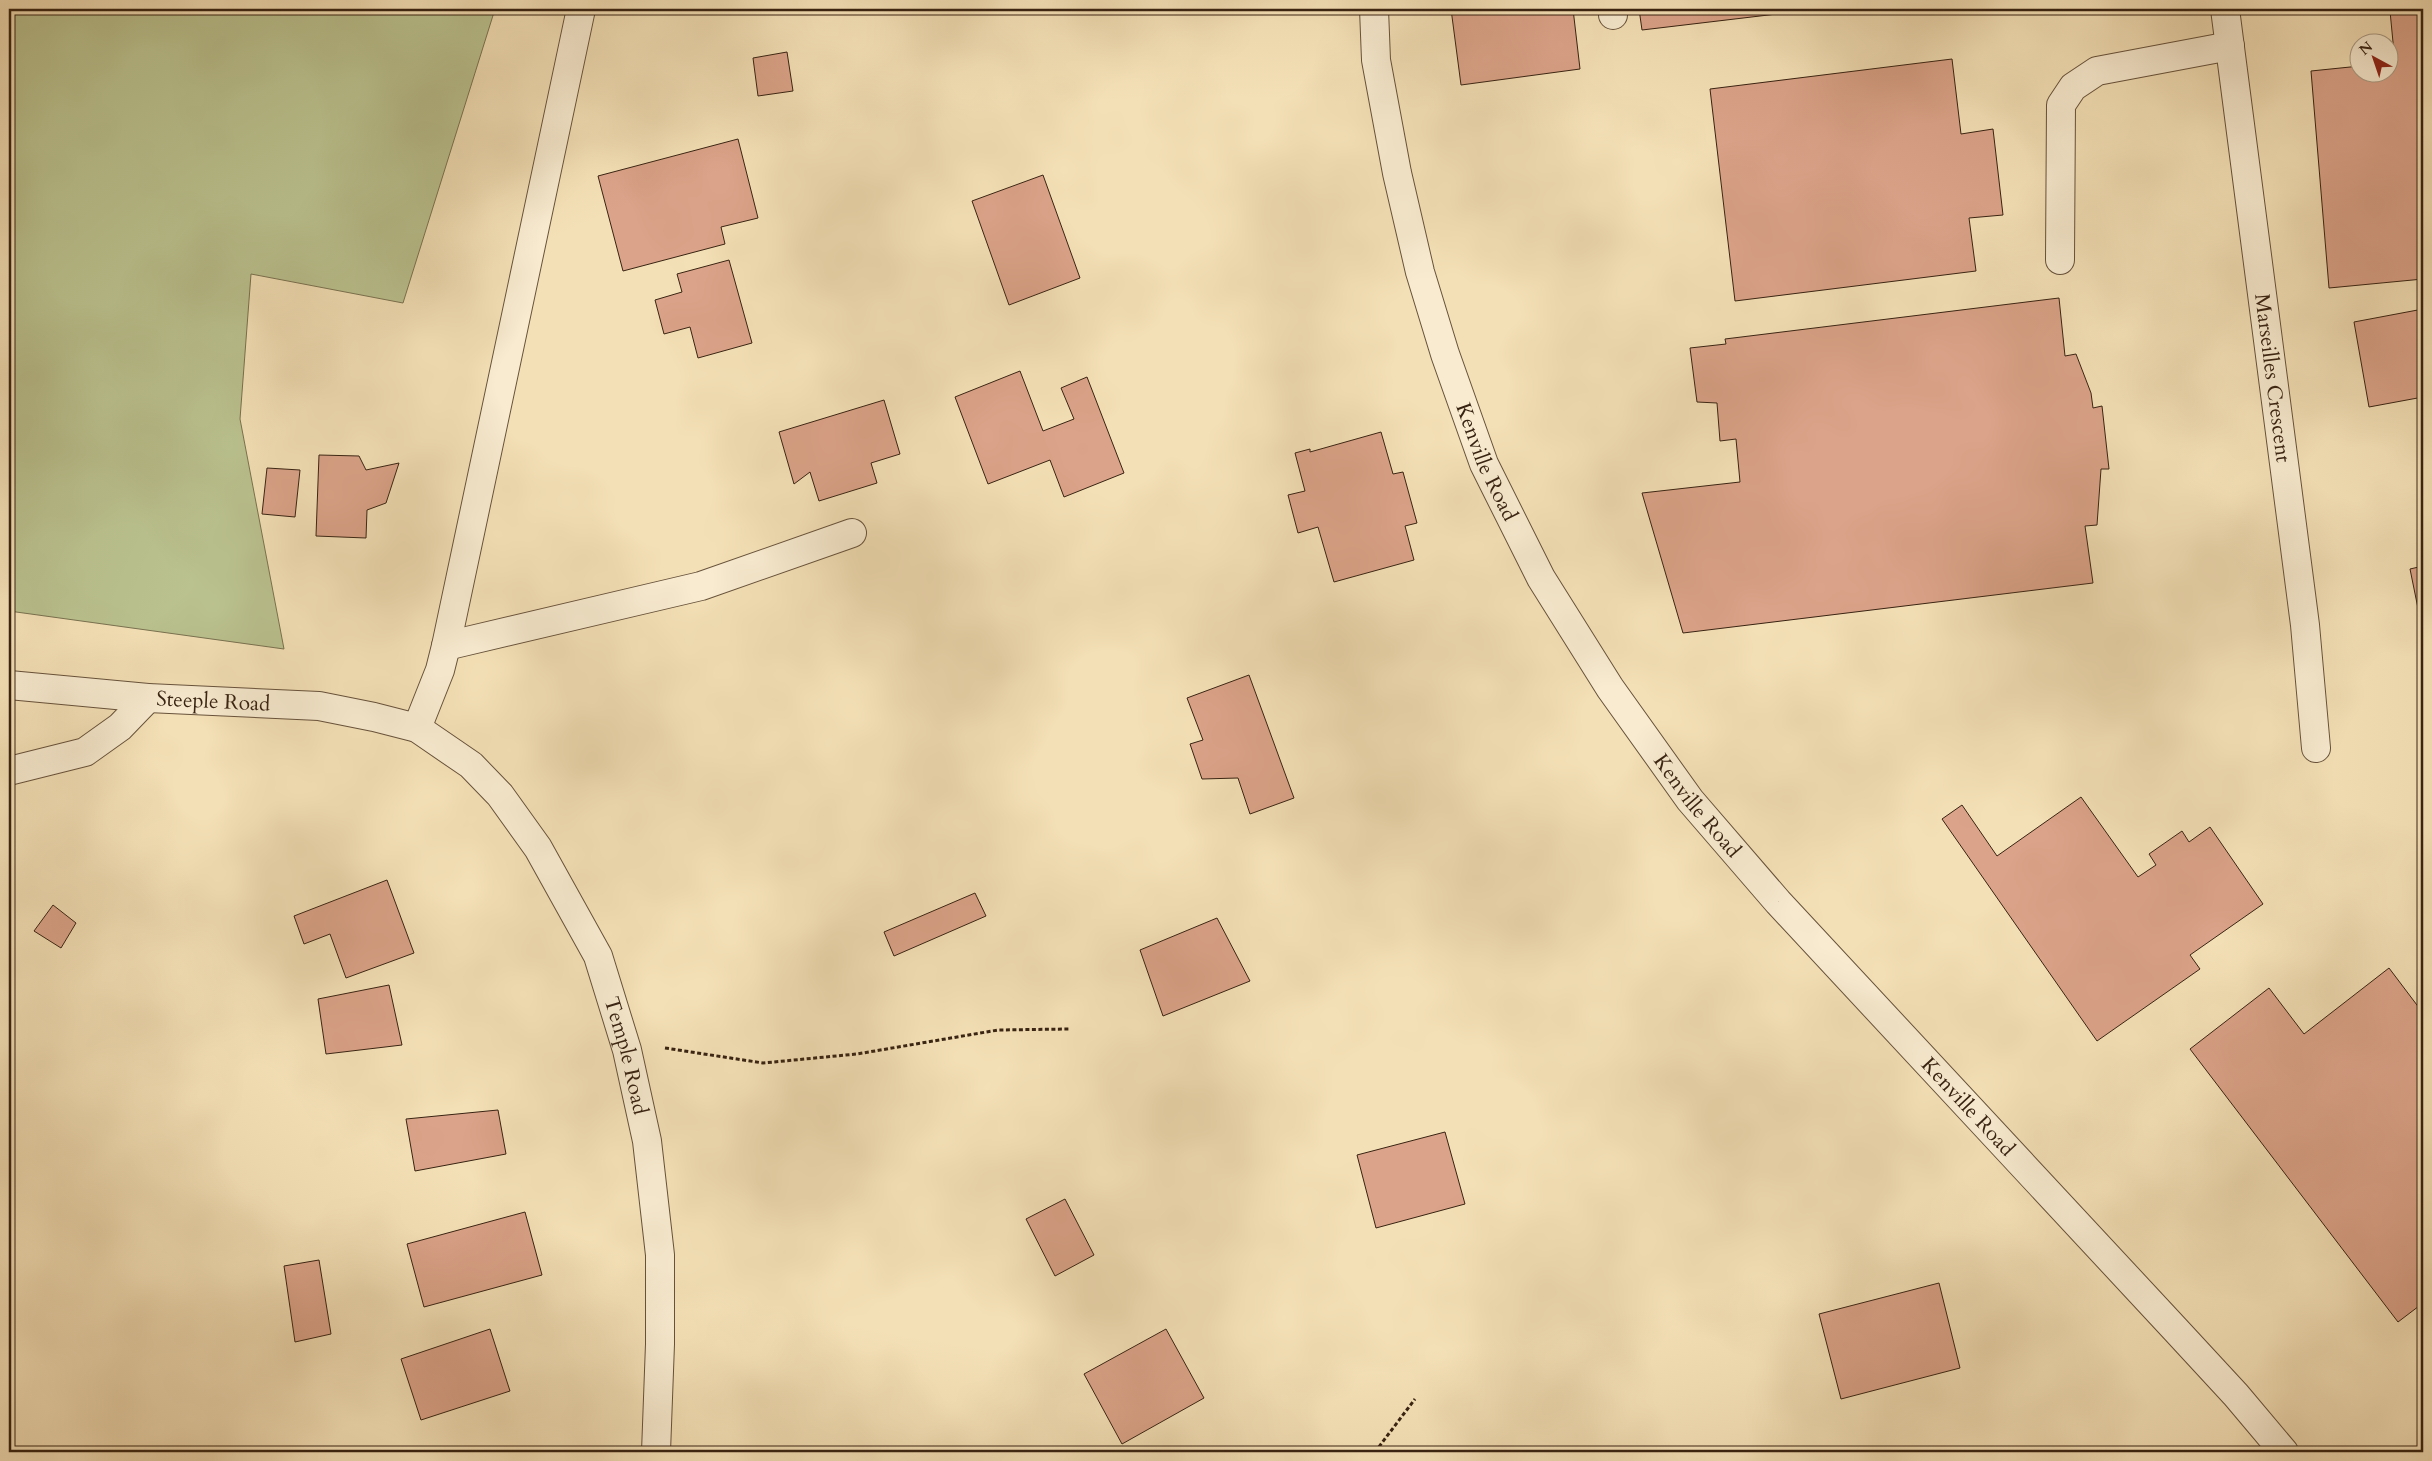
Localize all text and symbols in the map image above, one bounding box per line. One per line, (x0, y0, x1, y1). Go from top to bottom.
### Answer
north arrow (2350, 32, 2400, 82)
text: N (2355, 37, 2377, 60)
street label: Marseilles Crescent (2248, 292, 2298, 464)
street label: Kenville Road (1449, 399, 1525, 526)
street label: Steeple Road (156, 684, 271, 718)
street label: Kenville Road (1647, 748, 1748, 864)
street label: Temple Road (597, 993, 655, 1117)
street label: Kenville Road (1915, 1051, 2022, 1162)

